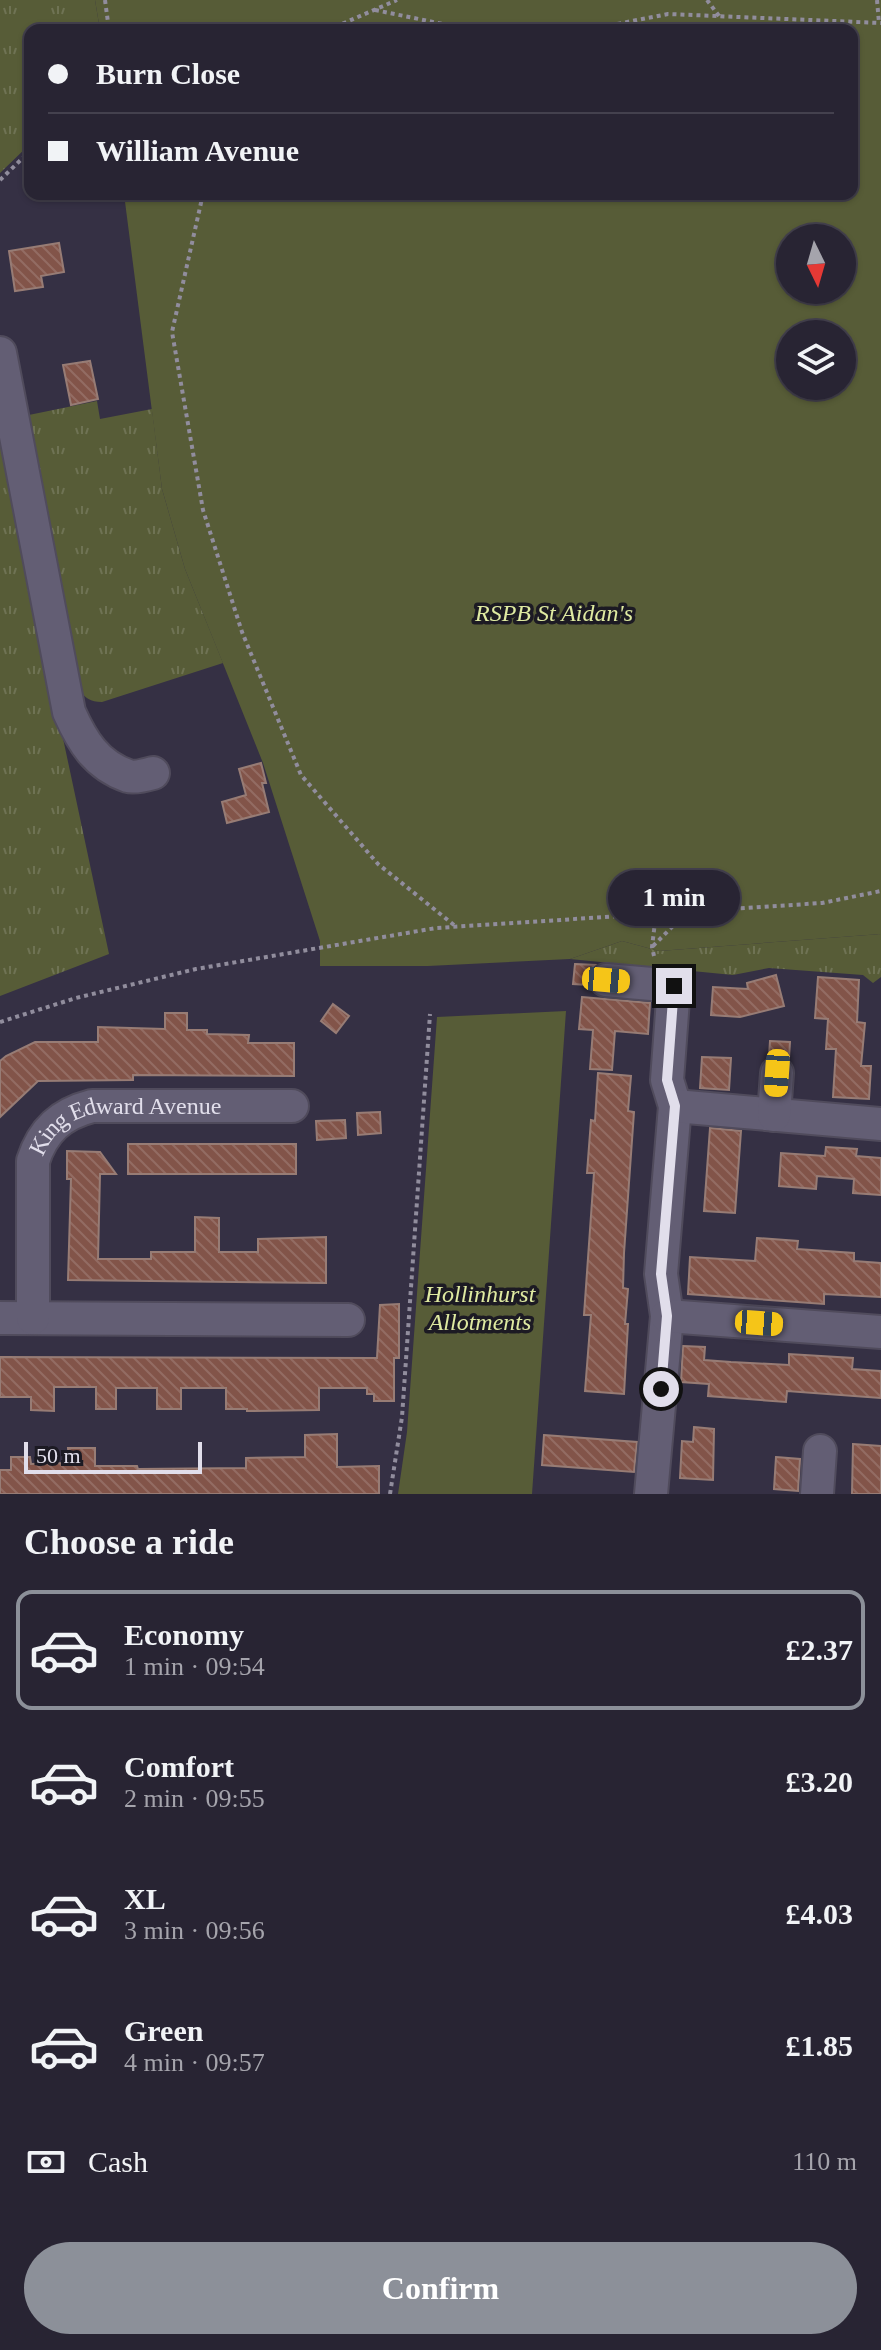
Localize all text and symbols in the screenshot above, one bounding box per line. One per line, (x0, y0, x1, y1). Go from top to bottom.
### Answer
text: Burn Close (96, 57, 240, 90)
text: William Avenue (96, 134, 299, 167)
north arrow (776, 224, 856, 304)
map controls (776, 224, 856, 400)
button: layers (776, 320, 856, 400)
park label: RSPB St Aidan's (474, 600, 633, 626)
callout: 1 min (608, 870, 740, 926)
text: 1 min (643, 883, 705, 912)
car (581, 966, 631, 994)
route end (656, 968, 692, 1004)
car (763, 1048, 791, 1098)
street label: King Edward Avenue (24, 1092, 221, 1159)
park label: Hollinhurst Allotments (424, 1281, 537, 1335)
car (734, 1309, 784, 1337)
route start (643, 1371, 679, 1407)
scale bar (24, 1438, 202, 1474)
text: 50 m (36, 1443, 81, 1468)
text: Choose a ride (24, 1522, 234, 1562)
icon: car (28, 1614, 100, 1686)
text: Economy (124, 1618, 244, 1651)
text: £2.37 (786, 1633, 853, 1666)
text: 1 min · 09:54 (124, 1652, 265, 1681)
icon: car (28, 1746, 100, 1818)
text: Comfort (124, 1750, 234, 1783)
text: £3.20 (786, 1765, 853, 1798)
text: 2 min · 09:55 (124, 1784, 265, 1813)
icon: car (28, 1878, 100, 1950)
text: XL (124, 1882, 166, 1915)
text: £4.03 (786, 1897, 853, 1930)
text: 3 min · 09:56 (124, 1916, 265, 1945)
icon: car (28, 2010, 100, 2082)
text: Green (124, 2014, 203, 2047)
text: £1.85 (786, 2029, 853, 2062)
text: 4 min · 09:57 (124, 2048, 265, 2077)
icon: cash (24, 2140, 68, 2184)
text: Cash (88, 2145, 148, 2178)
text: 110 m (792, 2147, 857, 2176)
button: Confirm (24, 2242, 857, 2334)

